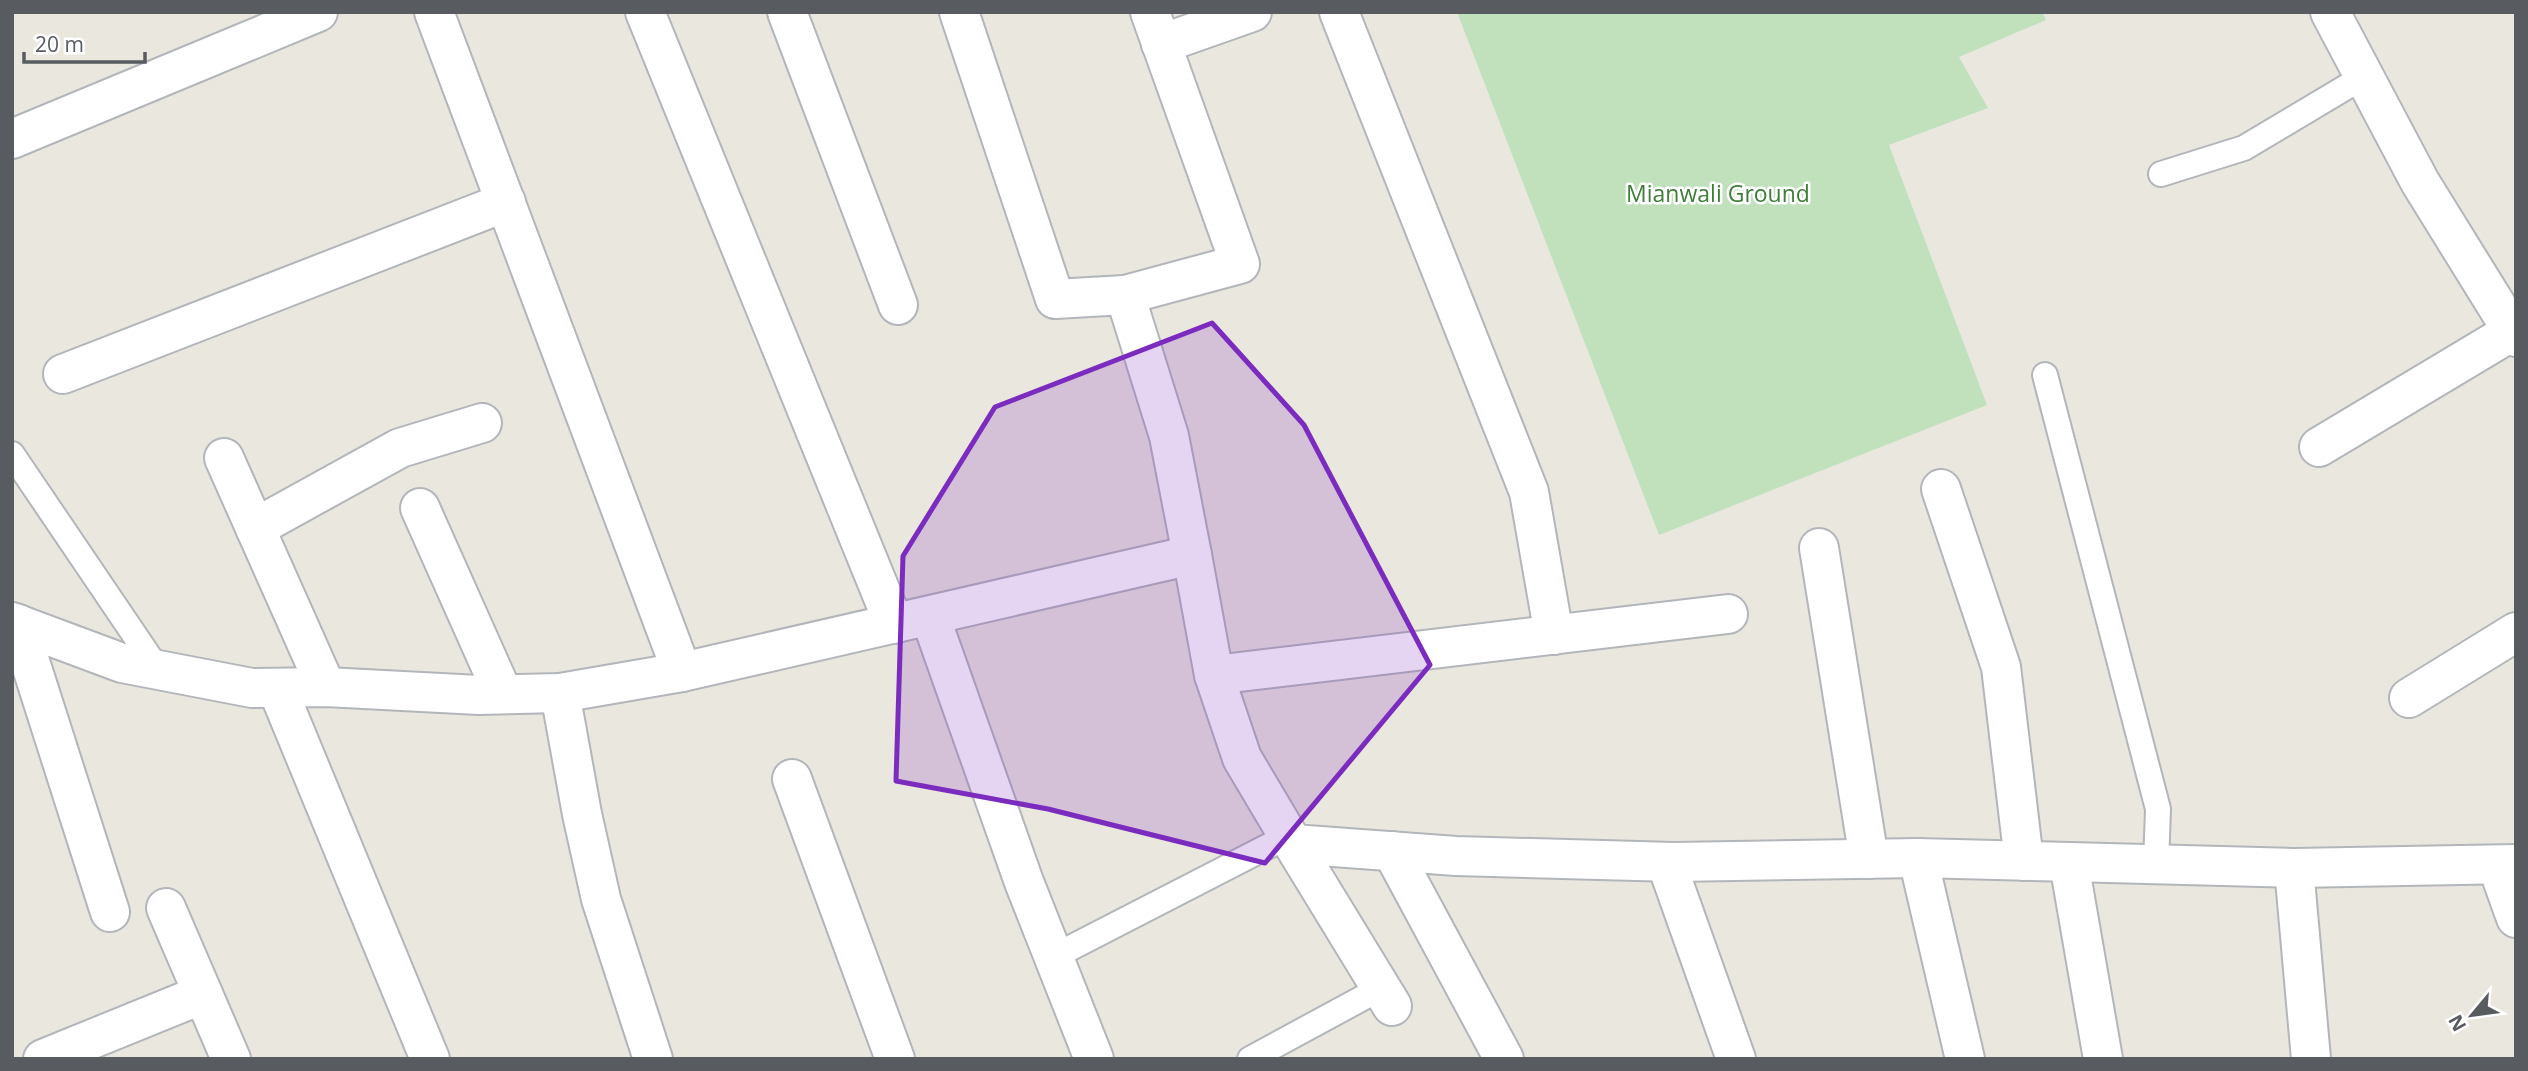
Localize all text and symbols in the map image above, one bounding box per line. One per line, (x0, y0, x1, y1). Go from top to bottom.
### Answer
scale bar (24, 21, 145, 65)
text: 20 m (35, 30, 84, 58)
park label: Mianwali Ground (1626, 177, 1810, 209)
north arrow (2437, 980, 2507, 1050)
text: N (2442, 1010, 2472, 1036)

